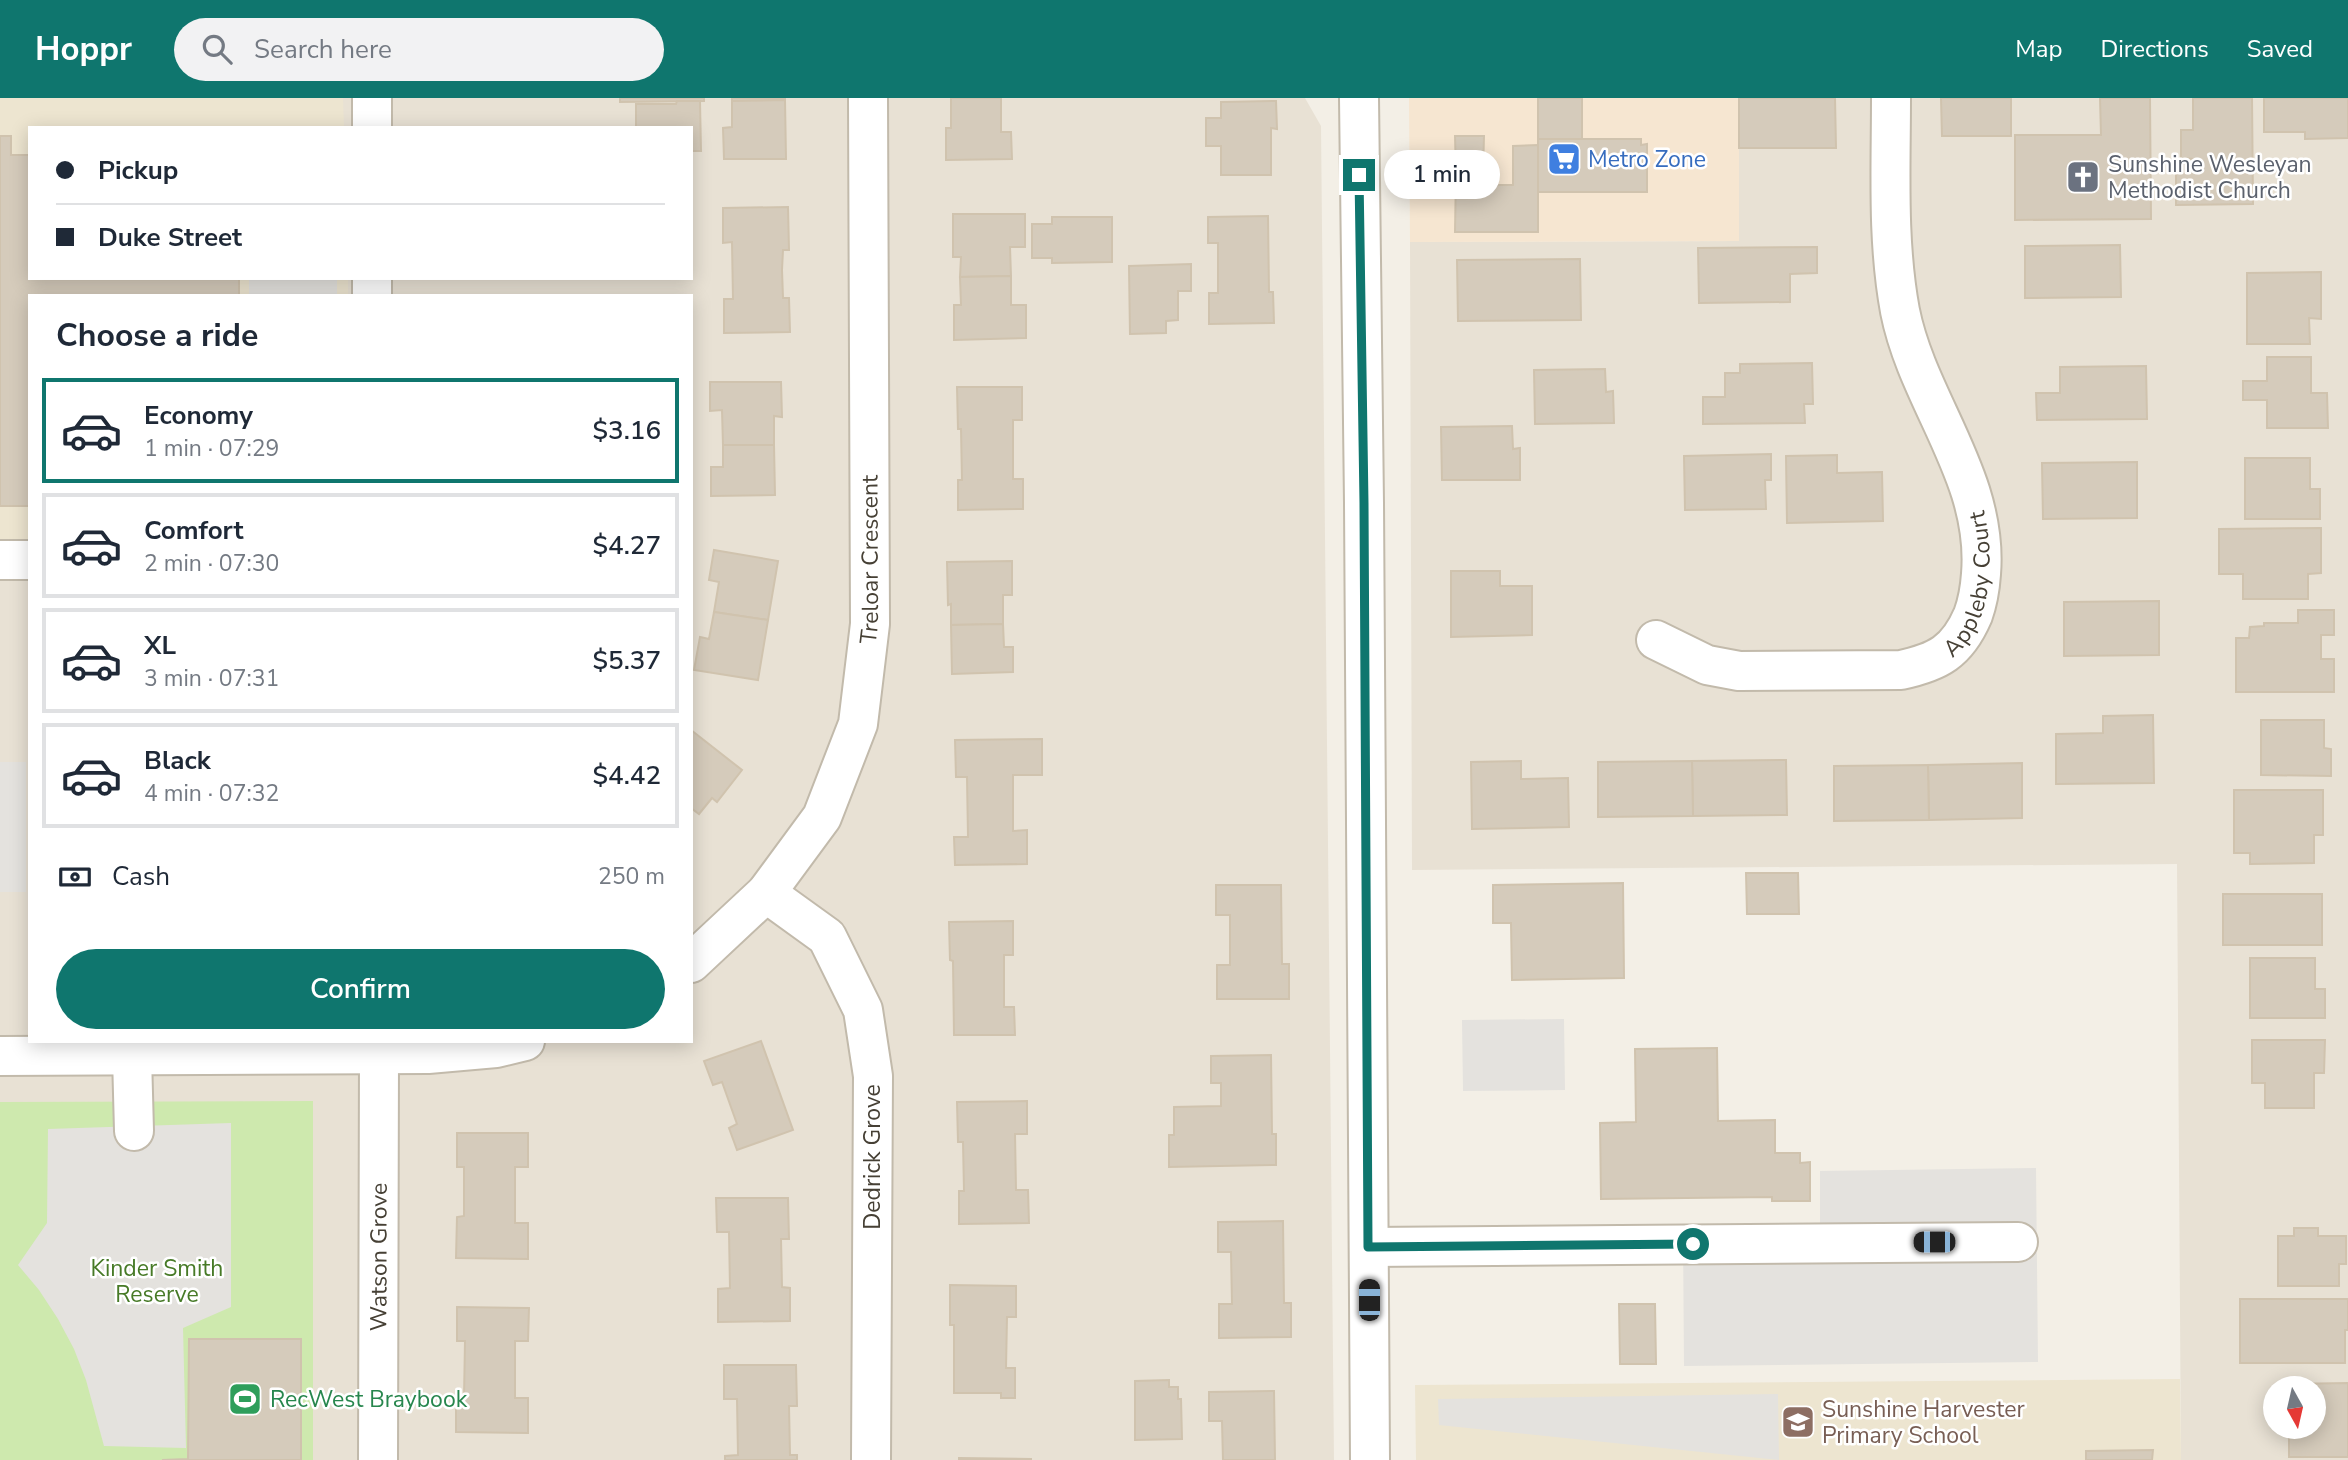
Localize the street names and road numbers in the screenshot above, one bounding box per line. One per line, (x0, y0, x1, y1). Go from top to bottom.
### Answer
street label: Treloar Crescent (852, 474, 886, 646)
street label: Appleby Court (1936, 507, 1997, 664)
street label: Dedrick Grove (857, 1084, 888, 1230)
street label: Watson Grove (363, 1183, 394, 1331)

